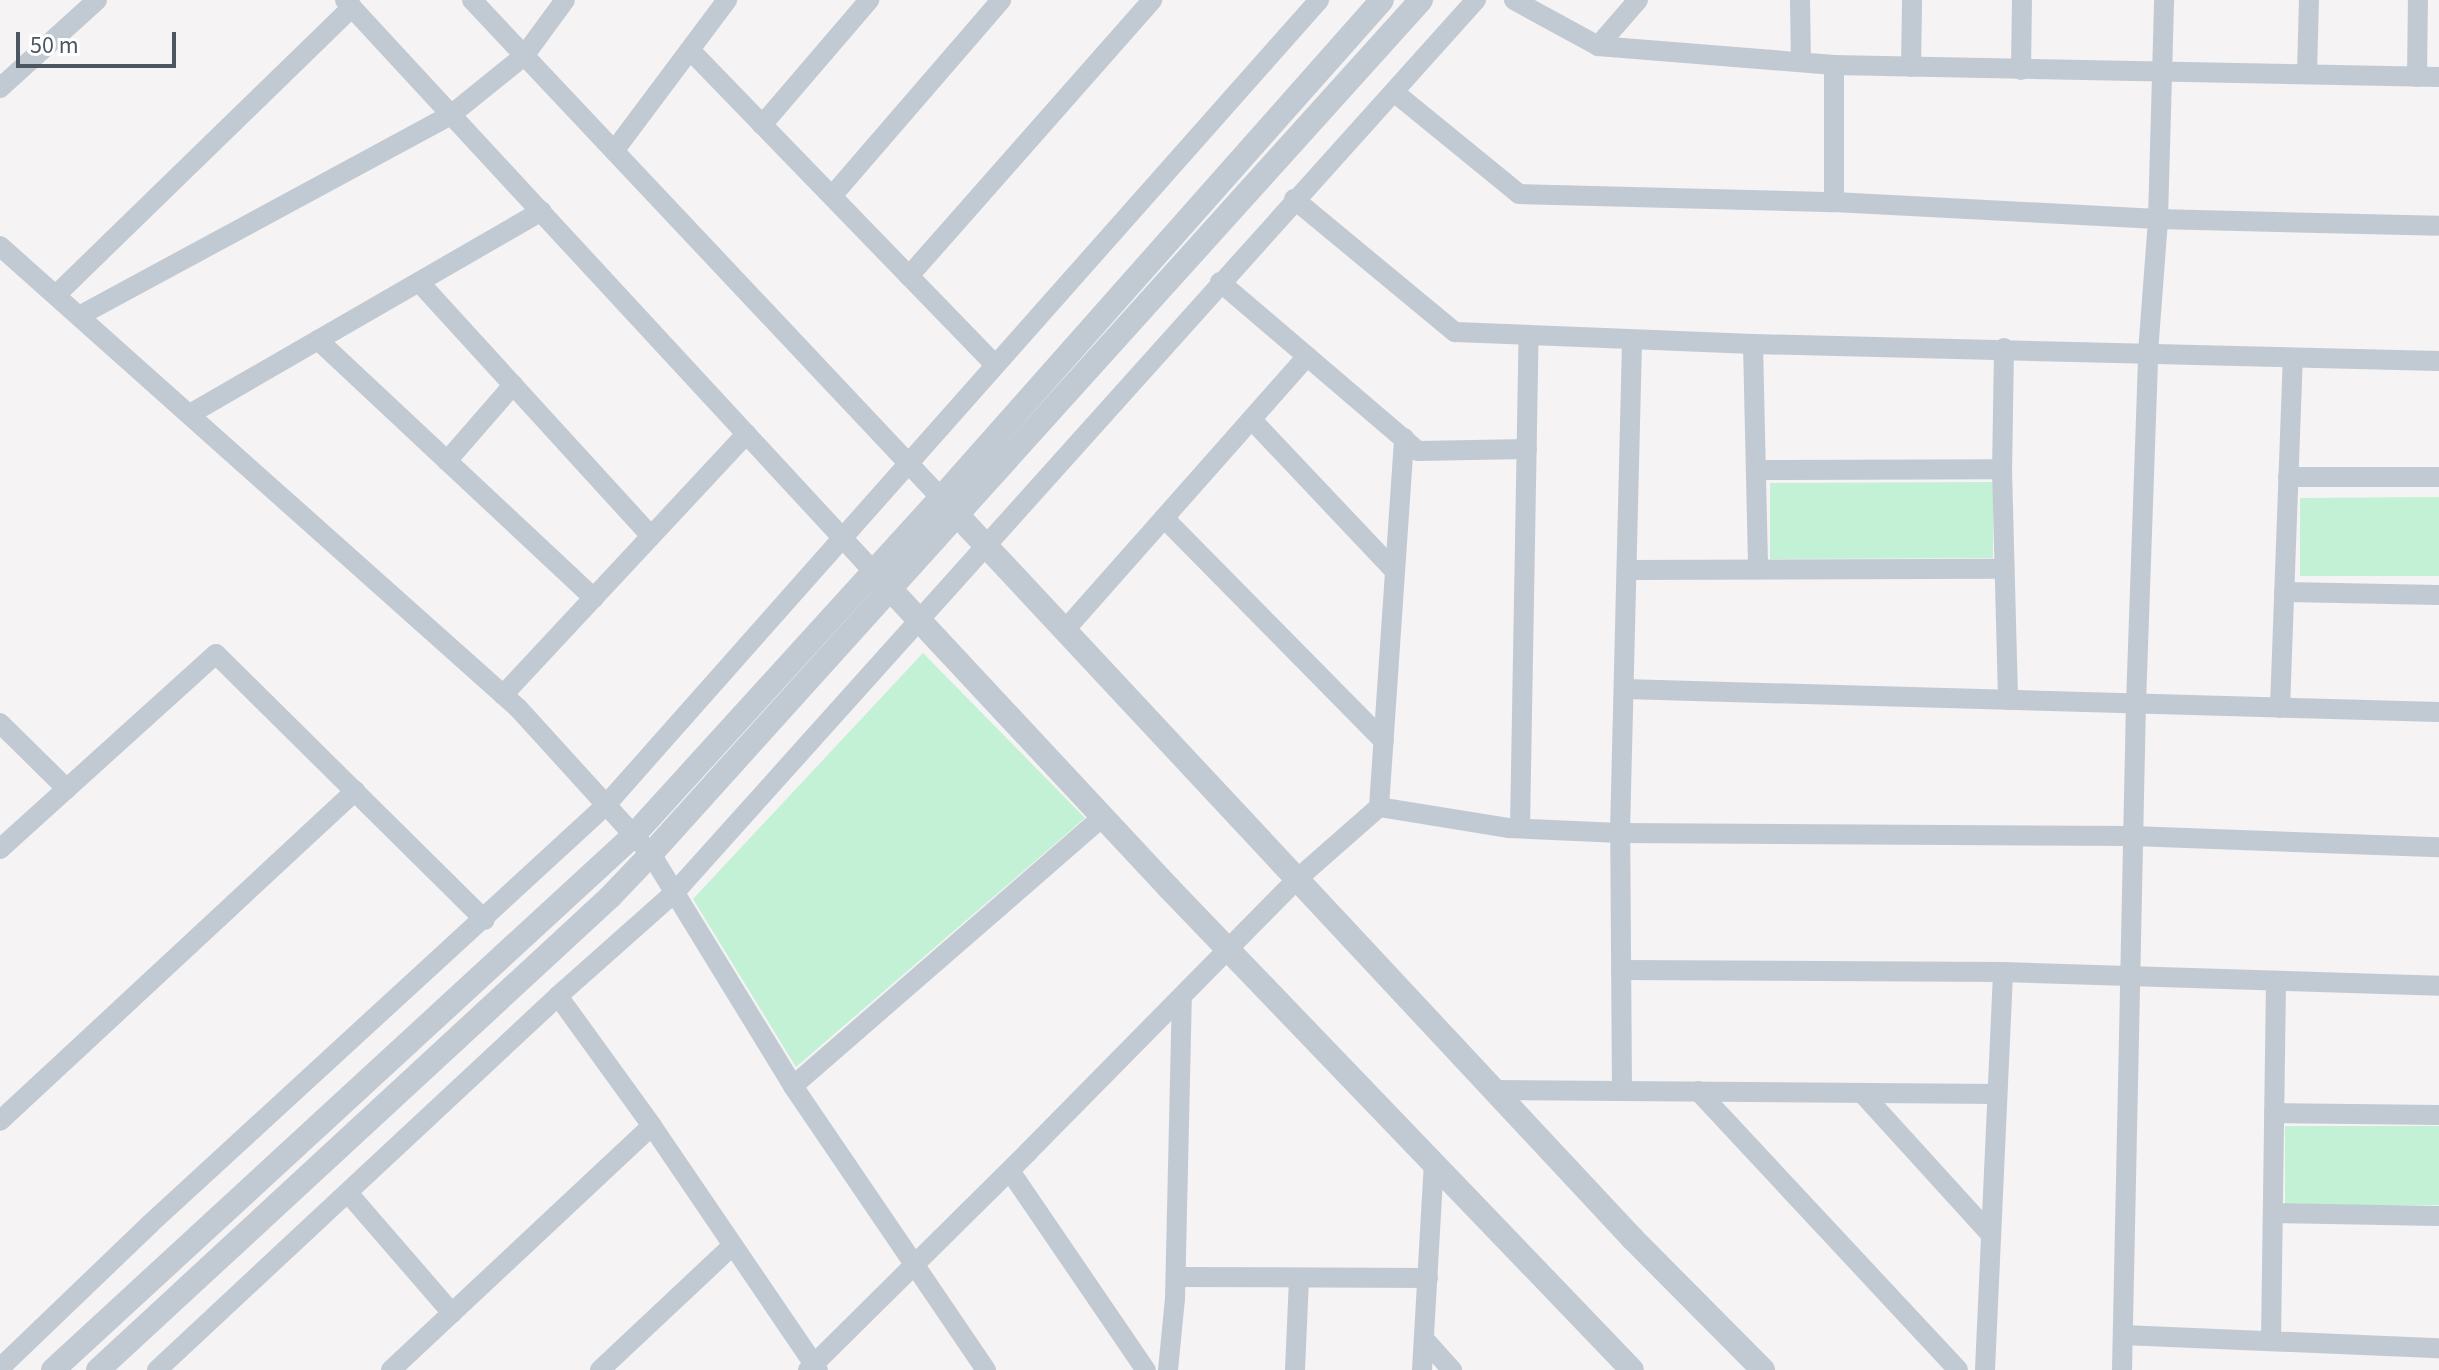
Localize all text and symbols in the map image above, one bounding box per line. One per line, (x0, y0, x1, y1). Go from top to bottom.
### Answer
scale bar (20, 16, 180, 66)
text: 50 m (30, 28, 79, 63)

